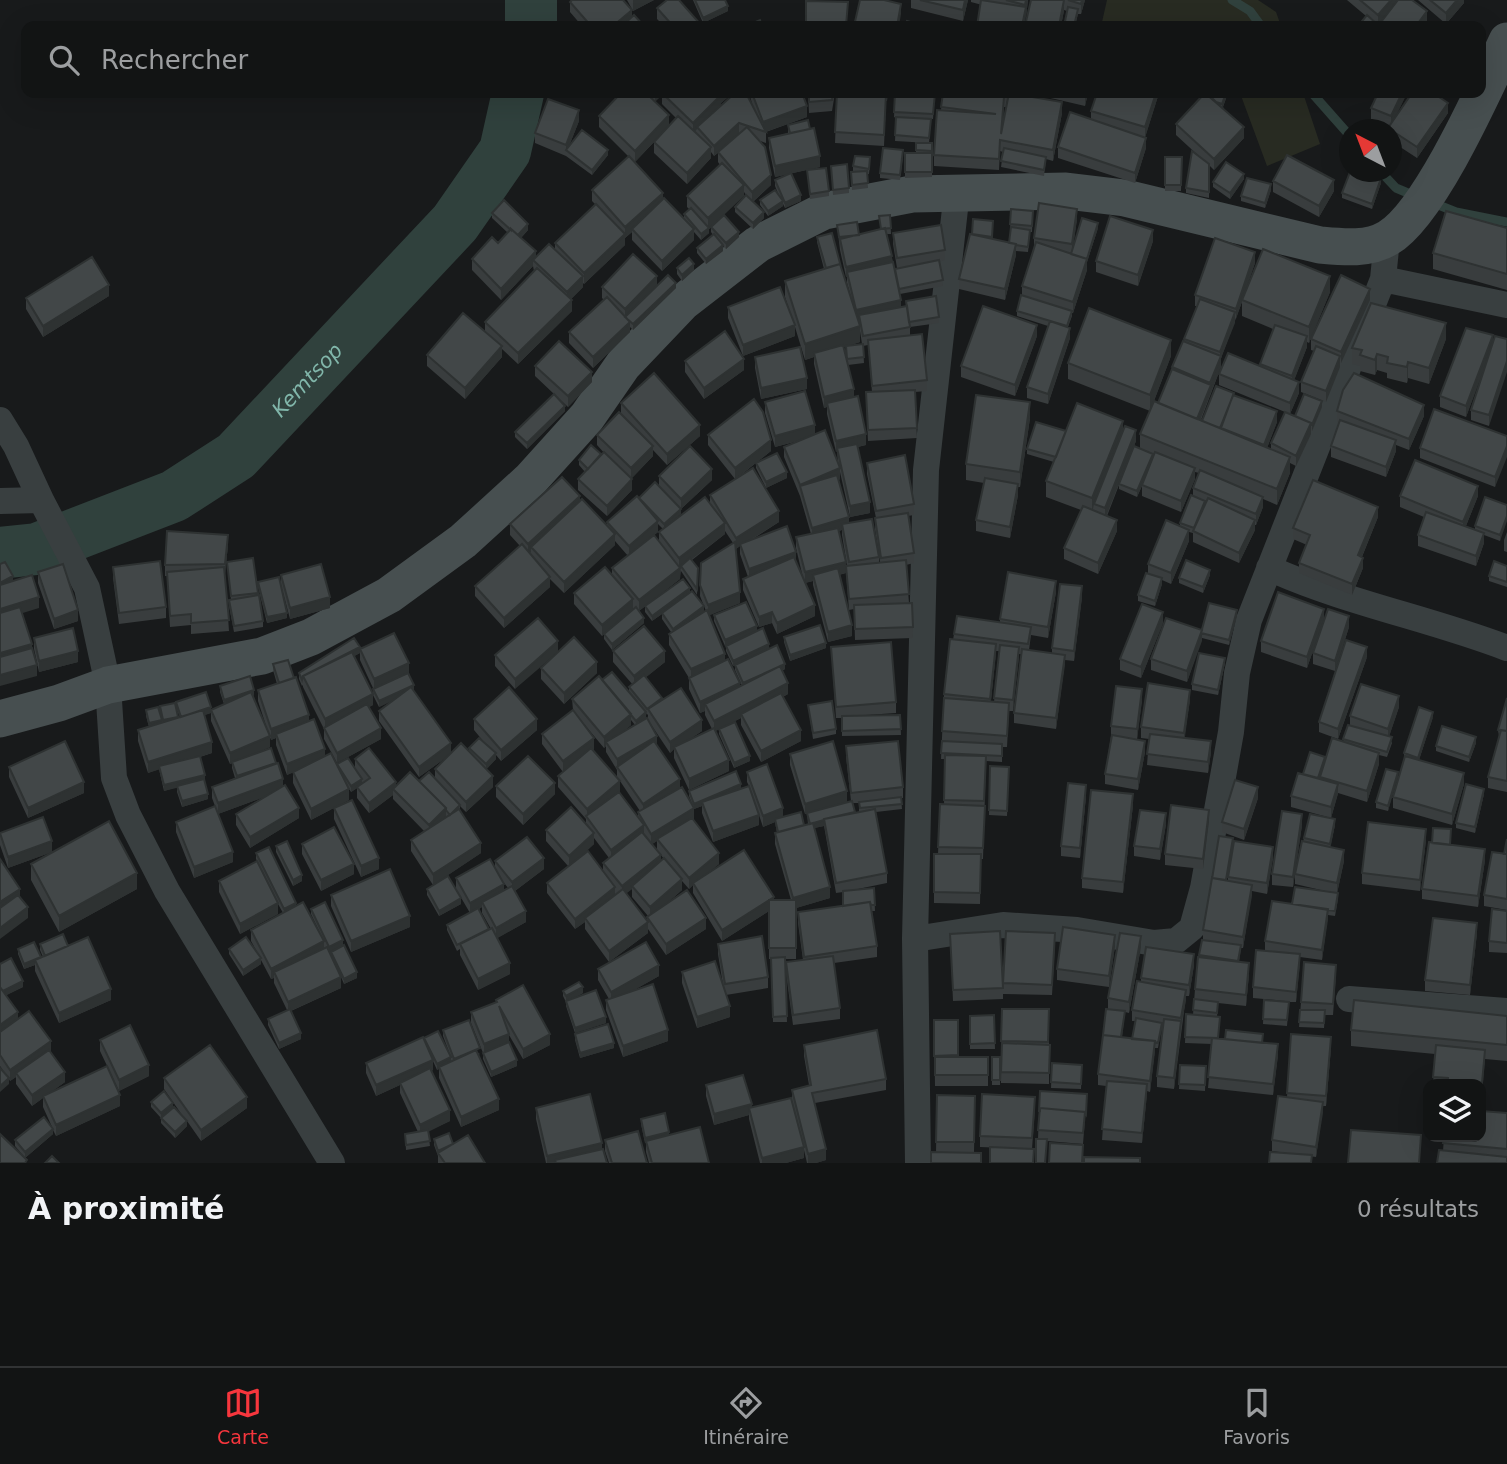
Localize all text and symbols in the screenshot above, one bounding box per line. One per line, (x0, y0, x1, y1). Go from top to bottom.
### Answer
search box (21, 21, 1486, 98)
icon: search (45, 41, 83, 79)
text: Rechercher (101, 45, 248, 75)
north arrow (1339, 119, 1402, 182)
water label: Kemtsop (267, 338, 347, 422)
map controls (1423, 1079, 1486, 1142)
button: layers (1423, 1079, 1486, 1142)
text: À proximité (28, 1191, 224, 1226)
text: 0 résultats (1357, 1196, 1479, 1222)
tab: Carte (217, 1384, 269, 1448)
tab: Itinéraire (703, 1384, 789, 1448)
tab: Favoris (1223, 1384, 1290, 1448)

